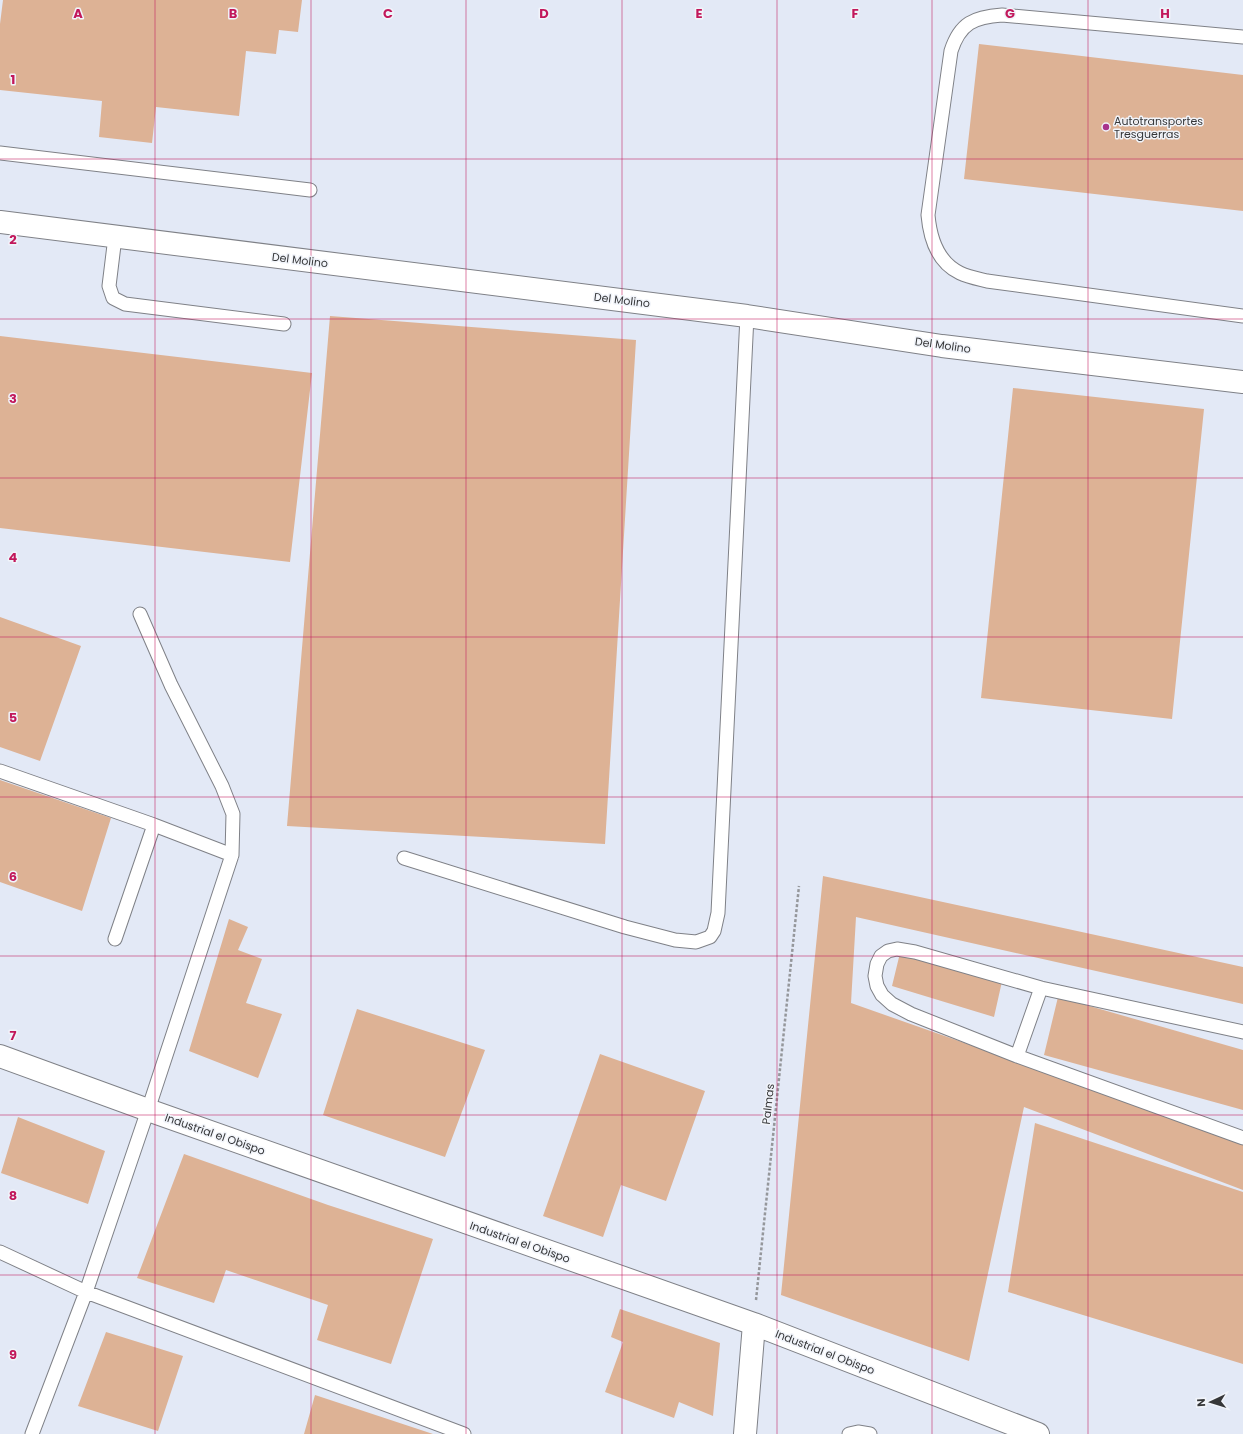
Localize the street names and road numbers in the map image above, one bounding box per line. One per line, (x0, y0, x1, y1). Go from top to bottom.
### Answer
street label: Del Molino (271, 249, 329, 271)
street label: Del Molino (593, 289, 651, 311)
street label: Del Molino (914, 333, 972, 357)
street label: Palmas (758, 1083, 778, 1125)
street label: Industrial el Obispo (163, 1109, 267, 1159)
street label: Industrial el Obispo (468, 1217, 572, 1267)
street label: Industrial el Obispo (773, 1326, 877, 1378)

